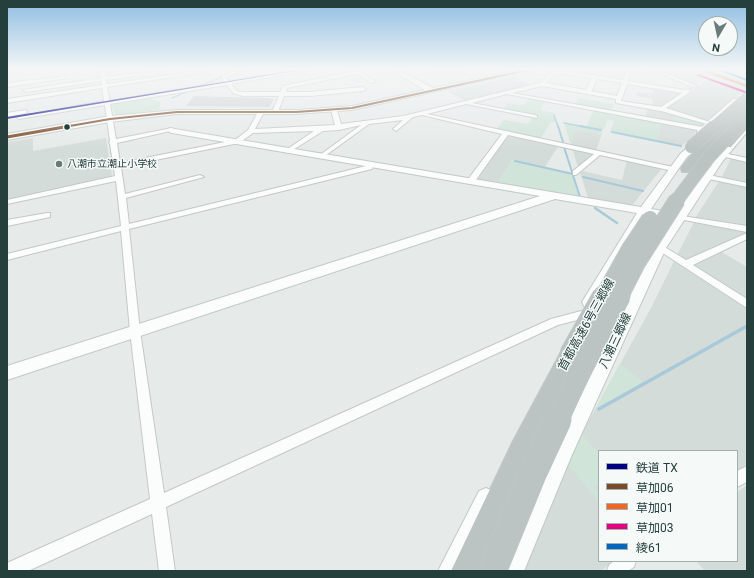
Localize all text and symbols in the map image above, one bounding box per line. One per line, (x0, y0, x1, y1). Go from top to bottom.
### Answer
north arrow (698, 16, 738, 56)
text: N (711, 40, 721, 54)
unlabelled marker (62, 122, 72, 132)
place label: 八潮市立潮止小学校 (67, 158, 157, 170)
marker: 八潮市立潮止小学校 (54, 159, 64, 169)
street label: 首都高速6号三郷線 (556, 277, 618, 373)
street label: 八潮三郷線 (597, 311, 635, 371)
legend (598, 450, 738, 562)
text: 鉄道 TX (636, 461, 678, 475)
text: 草加06 (636, 481, 674, 495)
text: 草加01 (636, 501, 674, 515)
text: 草加03 (636, 521, 674, 535)
text: 綾61 (636, 541, 662, 555)

